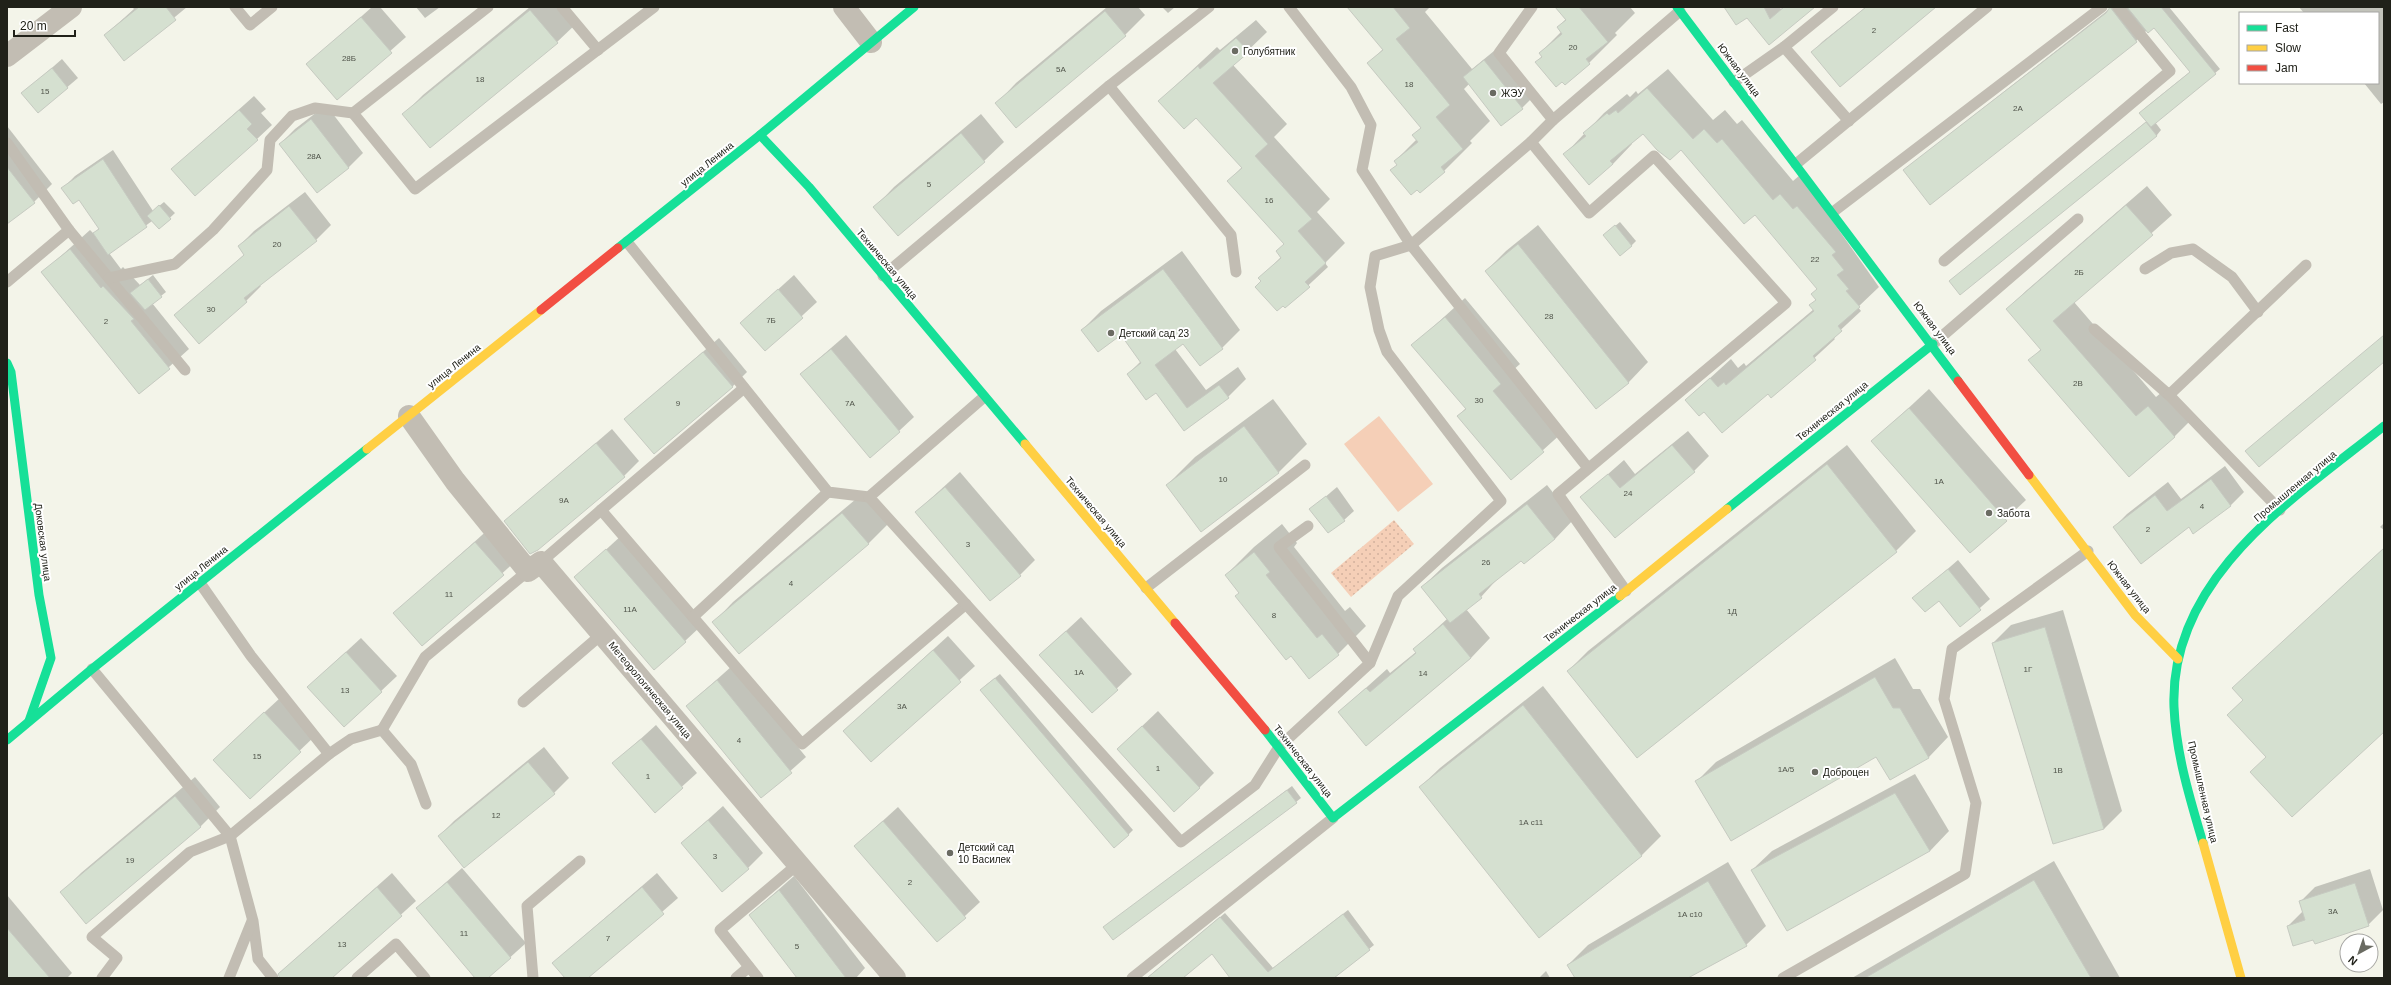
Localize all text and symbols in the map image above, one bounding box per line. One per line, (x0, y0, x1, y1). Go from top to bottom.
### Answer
scale bar (14, 12, 75, 38)
legend (2239, 12, 2379, 84)
text: 20 m (20, 19, 47, 33)
text: Fast (2275, 21, 2299, 35)
house number: 2 (1872, 26, 1877, 35)
street label: Южная улица (1715, 41, 1763, 99)
text: Slow (2275, 41, 2301, 55)
house number: 20 (1569, 43, 1578, 52)
marker: Голубятник (1230, 46, 1240, 56)
place label: Голубятник (1243, 46, 1296, 57)
house number: 28Б (342, 54, 356, 63)
text: Jam (2275, 61, 2298, 75)
house number: 5А (1056, 65, 1067, 74)
house number: 18 (476, 75, 485, 84)
house number: 18 (1405, 80, 1414, 89)
house number: 15 (41, 87, 50, 96)
marker: ЖЭУ (1488, 88, 1498, 98)
place label: ЖЭУ (1501, 88, 1524, 99)
house number: 2А (2013, 104, 2024, 113)
street label: улица Ленина (678, 139, 736, 189)
house number: 28А (307, 152, 322, 161)
house number: 5 (927, 180, 932, 189)
house number: 16 (1265, 196, 1274, 205)
street label: Техническая улица (854, 227, 920, 302)
house number: 20 (273, 240, 282, 249)
house number: 22 (1811, 255, 1820, 264)
house number: 2Б (2074, 268, 2084, 277)
street label: Южная улица (1911, 299, 1959, 357)
house number: 30 (207, 305, 216, 314)
house number: 28 (1545, 312, 1554, 321)
house number: 7Б (766, 316, 776, 325)
house number: 2 (104, 317, 109, 326)
marker: Детский сад 23 (1106, 328, 1116, 338)
place label: Детский сад 23 (1119, 328, 1190, 339)
street label: улица Ленина (425, 341, 483, 391)
street label: Техническая улица (1794, 379, 1870, 443)
house number: 2В (2073, 379, 2083, 388)
house number: 30 (1475, 396, 1484, 405)
house number: 9 (676, 399, 681, 408)
house number: 7А (845, 399, 856, 408)
street label: Промышленная улица (2252, 448, 2339, 524)
street label: Техническая улица (1063, 475, 1129, 550)
house number: 10 (1219, 475, 1228, 484)
house number: 1А (1934, 477, 1945, 486)
house number: 24 (1624, 489, 1633, 498)
house number: 9А (559, 496, 570, 505)
street label: Доковская улица (33, 502, 53, 582)
house number: 4 (2200, 502, 2205, 511)
marker: Забота (1984, 508, 1994, 518)
place label: Забота (1997, 508, 2030, 519)
house number: 2 (2146, 525, 2151, 534)
house number: 3 (966, 540, 971, 549)
street label: улица Ленина (172, 543, 230, 593)
house number: 26 (1482, 558, 1491, 567)
street label: Южная улица (2105, 559, 2153, 616)
house number: 4 (789, 579, 794, 588)
street label: Техническая улица (1542, 581, 1619, 645)
house number: 11 (445, 590, 454, 599)
house number: 11А (623, 605, 637, 614)
house number: 1Д (1727, 607, 1738, 616)
house number: 8 (1272, 611, 1277, 620)
street label: Метеорологическая улица (606, 640, 694, 741)
house number: 1Г (2024, 665, 2033, 674)
house number: 1А (1074, 668, 1085, 677)
house number: 14 (1419, 669, 1428, 678)
house number: 13 (341, 686, 350, 695)
house number: 3А (897, 702, 908, 711)
street label: Техническая улица (1271, 723, 1335, 800)
house number: 4 (737, 736, 742, 745)
street label: Промышленная улица (2186, 740, 2220, 844)
house number: 15 (253, 752, 262, 761)
house number: 1 (1156, 764, 1161, 773)
house number: 1А/5 (1778, 765, 1795, 774)
house number: 1В (2053, 766, 2063, 775)
marker: Доброцен (1810, 767, 1820, 777)
place label: Доброцен (1823, 767, 1869, 778)
house number: 1 (646, 772, 651, 781)
house number: 12 (492, 811, 501, 820)
house number: 1А с11 (1519, 818, 1544, 827)
place label: Детский сад 10 Василек (958, 842, 1014, 865)
marker: Детский сад 10 Василек (945, 848, 955, 858)
house number: 3 (713, 852, 718, 861)
house number: 19 (126, 856, 135, 865)
house number: 2 (908, 878, 913, 887)
house number: 3А (2328, 907, 2339, 916)
house number: 1А с10 (1678, 910, 1703, 919)
house number: 11 (460, 929, 469, 938)
north arrow (2339, 933, 2379, 973)
house number: 7 (606, 934, 611, 943)
house number: 13 (338, 940, 347, 949)
house number: 5 (795, 942, 800, 951)
text: N (2346, 953, 2359, 968)

